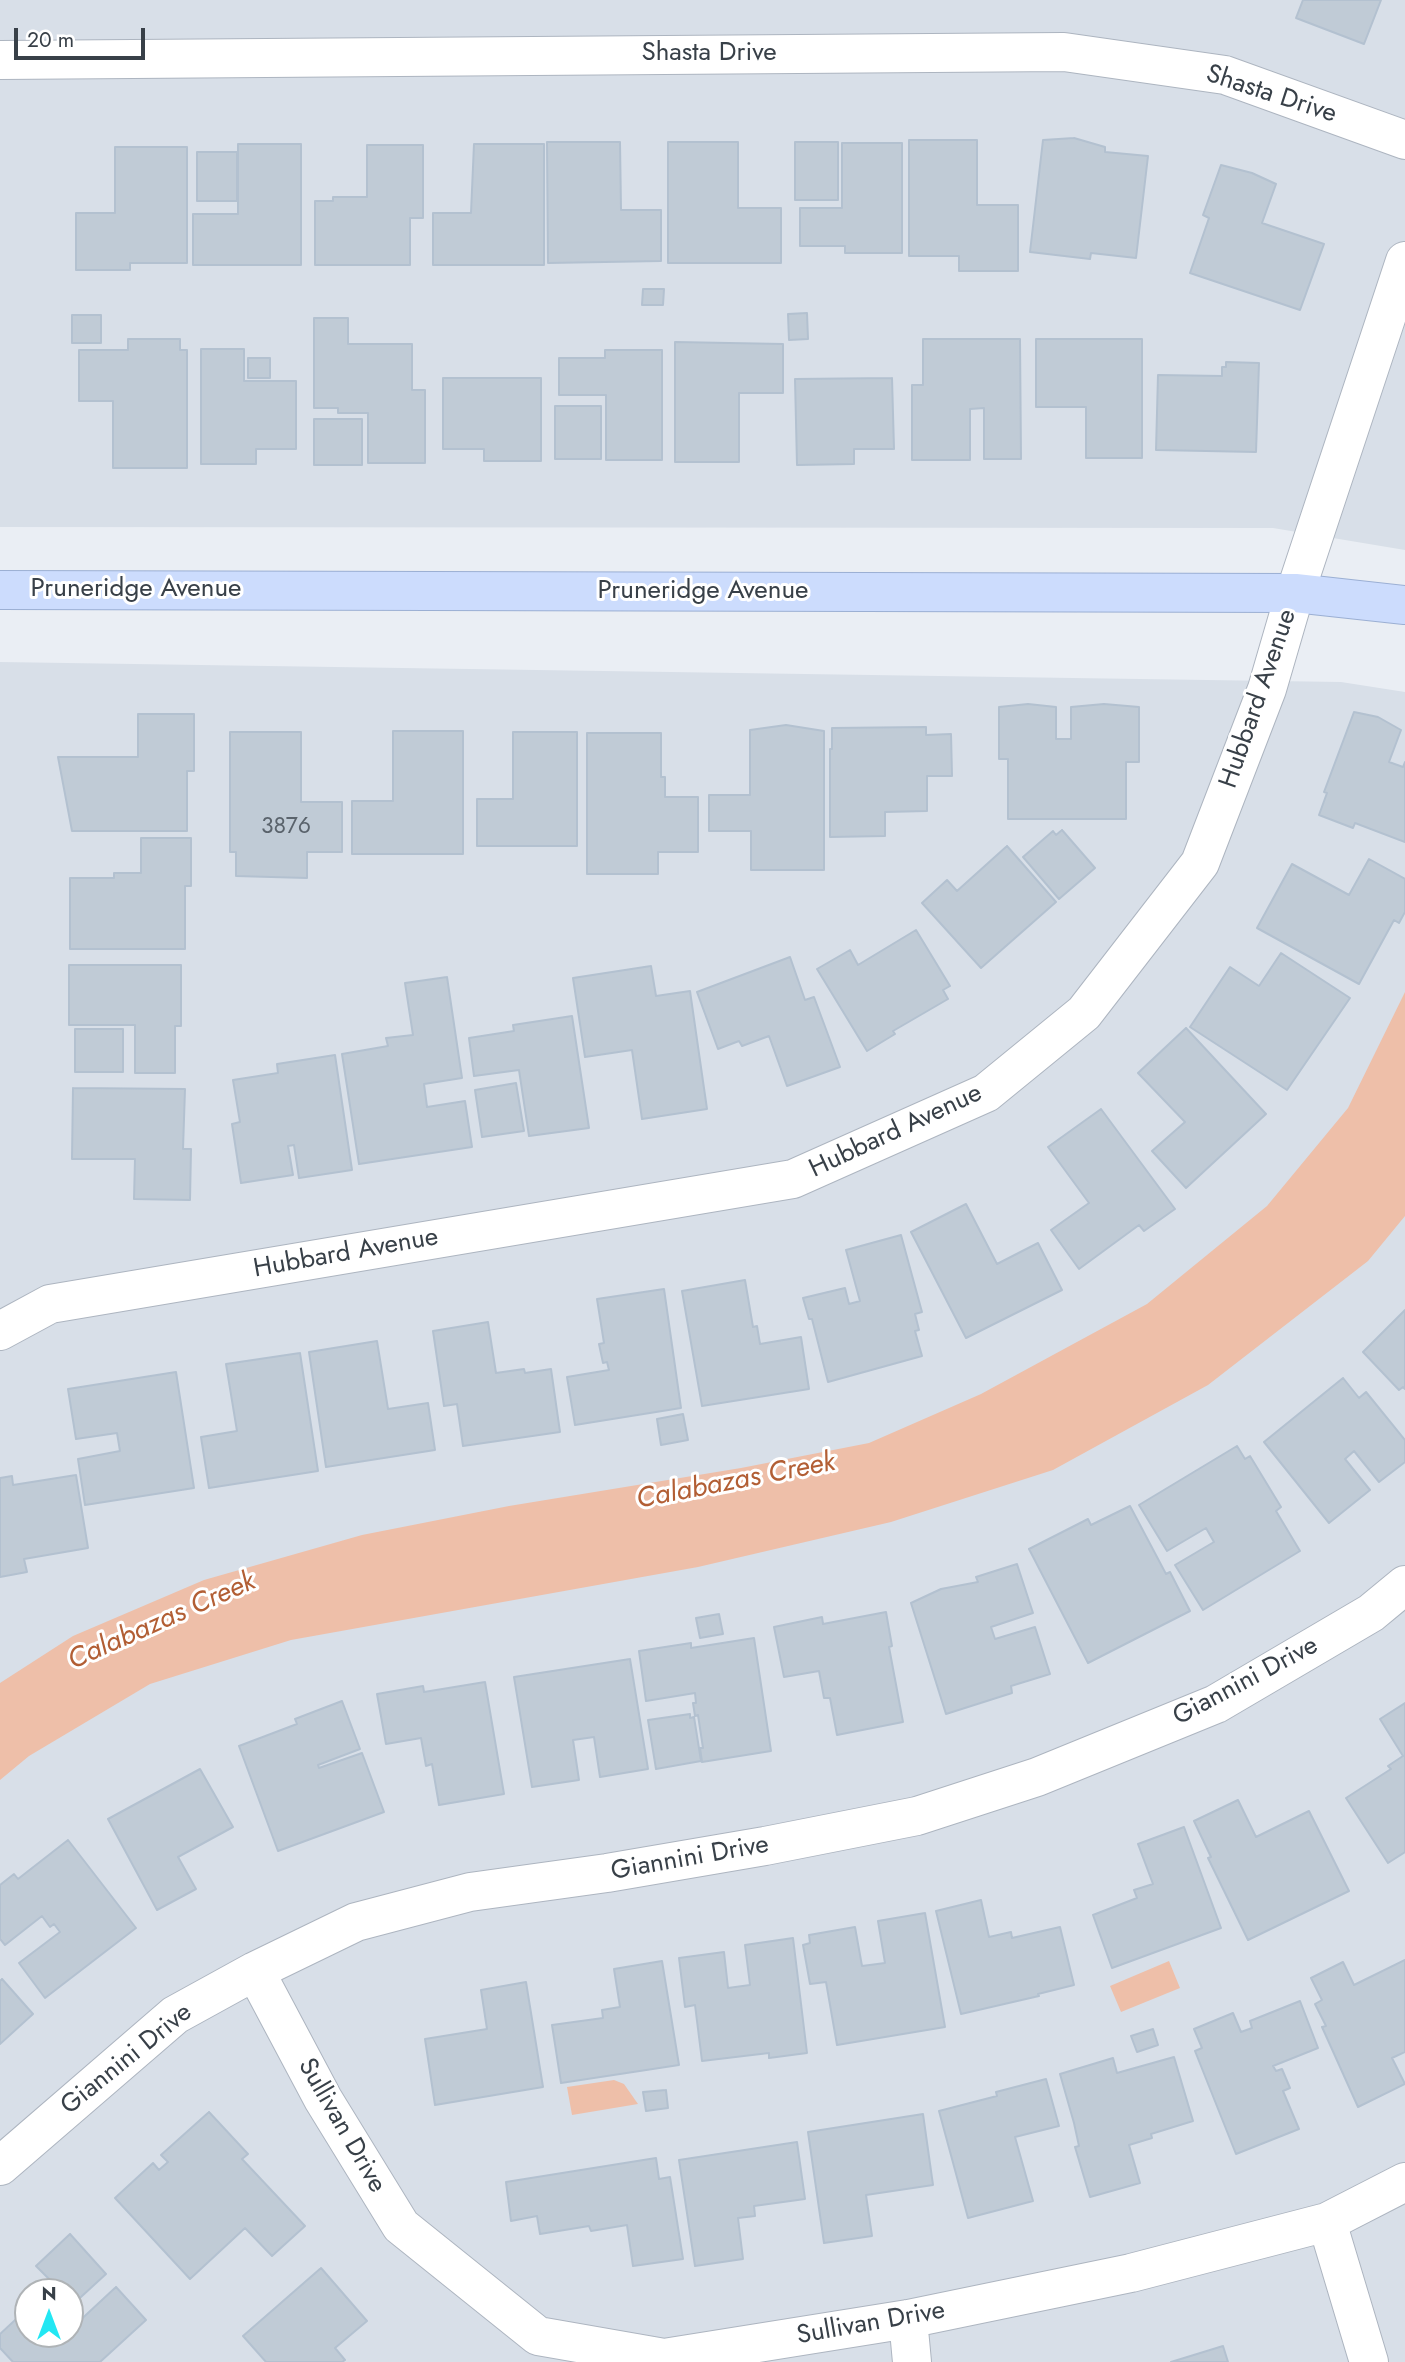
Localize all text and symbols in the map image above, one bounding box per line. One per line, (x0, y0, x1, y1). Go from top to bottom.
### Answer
scale bar (18, 14, 149, 58)
text: 20 m (27, 25, 74, 55)
street label: Shasta Drive (641, 38, 777, 70)
street label: Shasta Drive (1202, 59, 1340, 131)
street label: Pruneridge Avenue (31, 574, 241, 606)
street label: Pruneridge Avenue (598, 576, 808, 608)
street label: Hubbard Avenue (1214, 606, 1304, 792)
house number: 3876 (261, 813, 311, 841)
street label: Hubbard Avenue (805, 1078, 987, 1186)
street label: Hubbard Avenue (251, 1222, 441, 1286)
water label: Calabazas Creek (634, 1446, 838, 1518)
water label: Calabazas Creek (63, 1566, 261, 1678)
street label: Giannini Drive (1168, 1631, 1324, 1733)
street label: Giannini Drive (609, 1830, 771, 1888)
street label: Giannini Drive (55, 1998, 199, 2122)
street label: Sullivan Drive (290, 2053, 392, 2199)
north arrow (14, 2278, 84, 2348)
text: N (41, 2280, 57, 2307)
street label: Sullivan Drive (795, 2296, 947, 2352)

